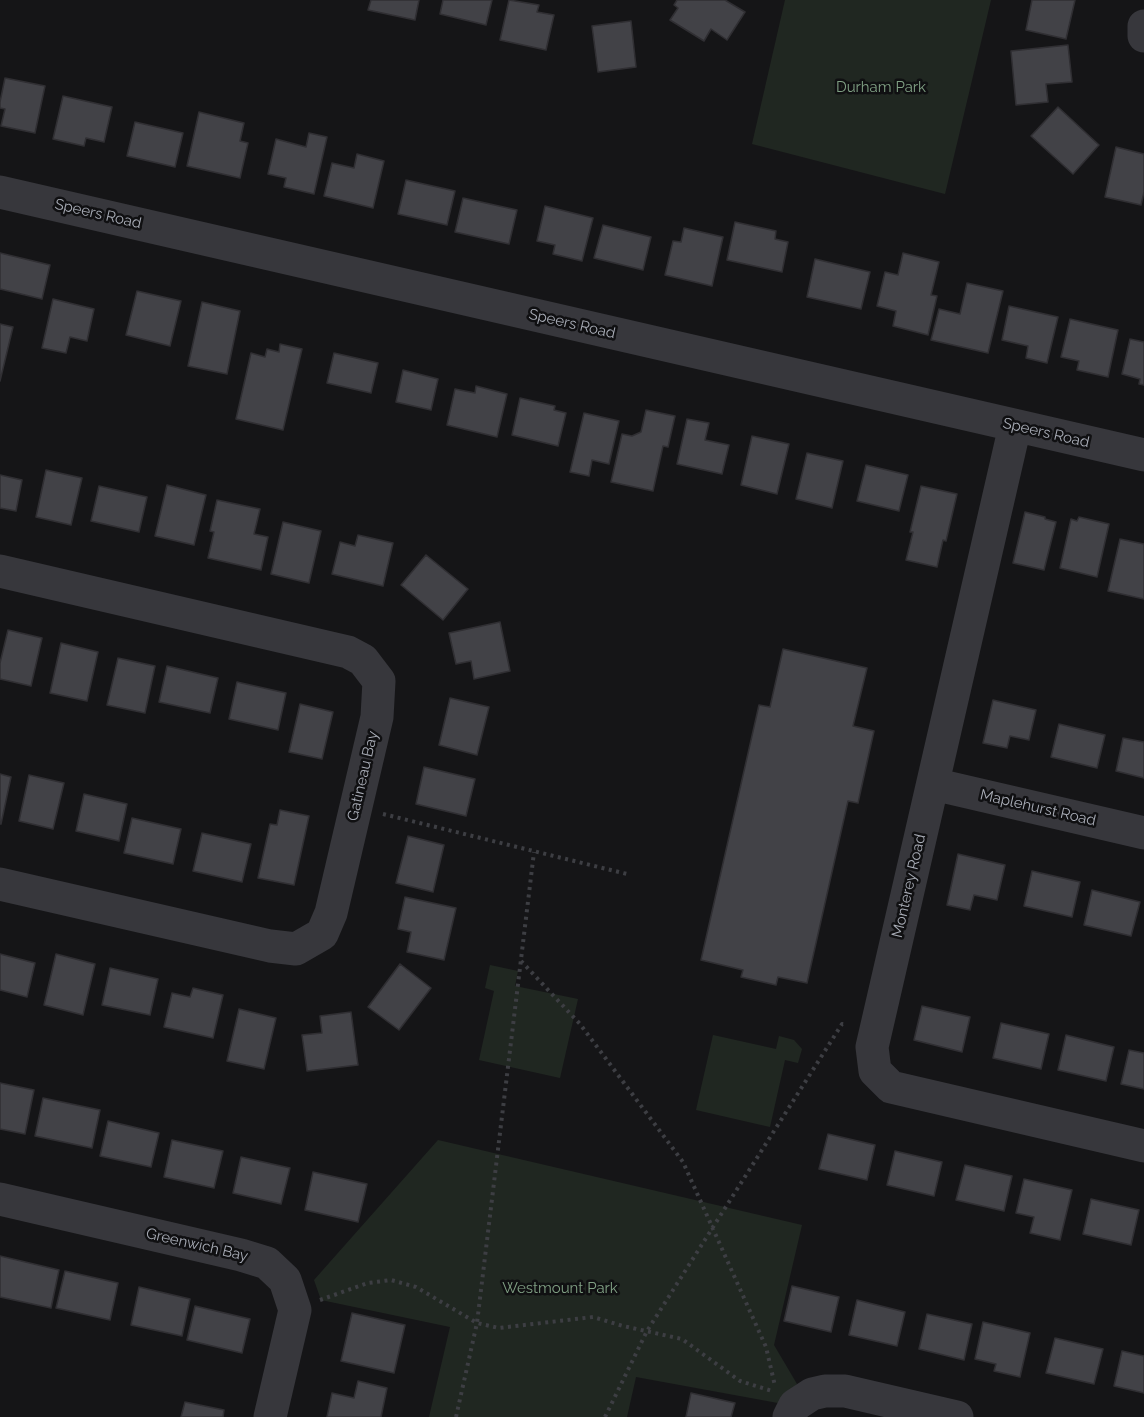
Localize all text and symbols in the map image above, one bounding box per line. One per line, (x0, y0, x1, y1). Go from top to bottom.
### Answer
park label: Durham Park (836, 78, 926, 96)
street label: Speers Road (53, 195, 143, 233)
street label: Speers Road (527, 305, 617, 343)
street label: Speers Road (1001, 414, 1091, 452)
street label: Gatineau Bay (344, 729, 382, 823)
street label: Maplehurst Road (978, 786, 1098, 830)
street label: Monterey Road (888, 832, 930, 940)
street label: Greenwich Bay (144, 1225, 250, 1265)
park label: Westmount Park (502, 1279, 618, 1297)

